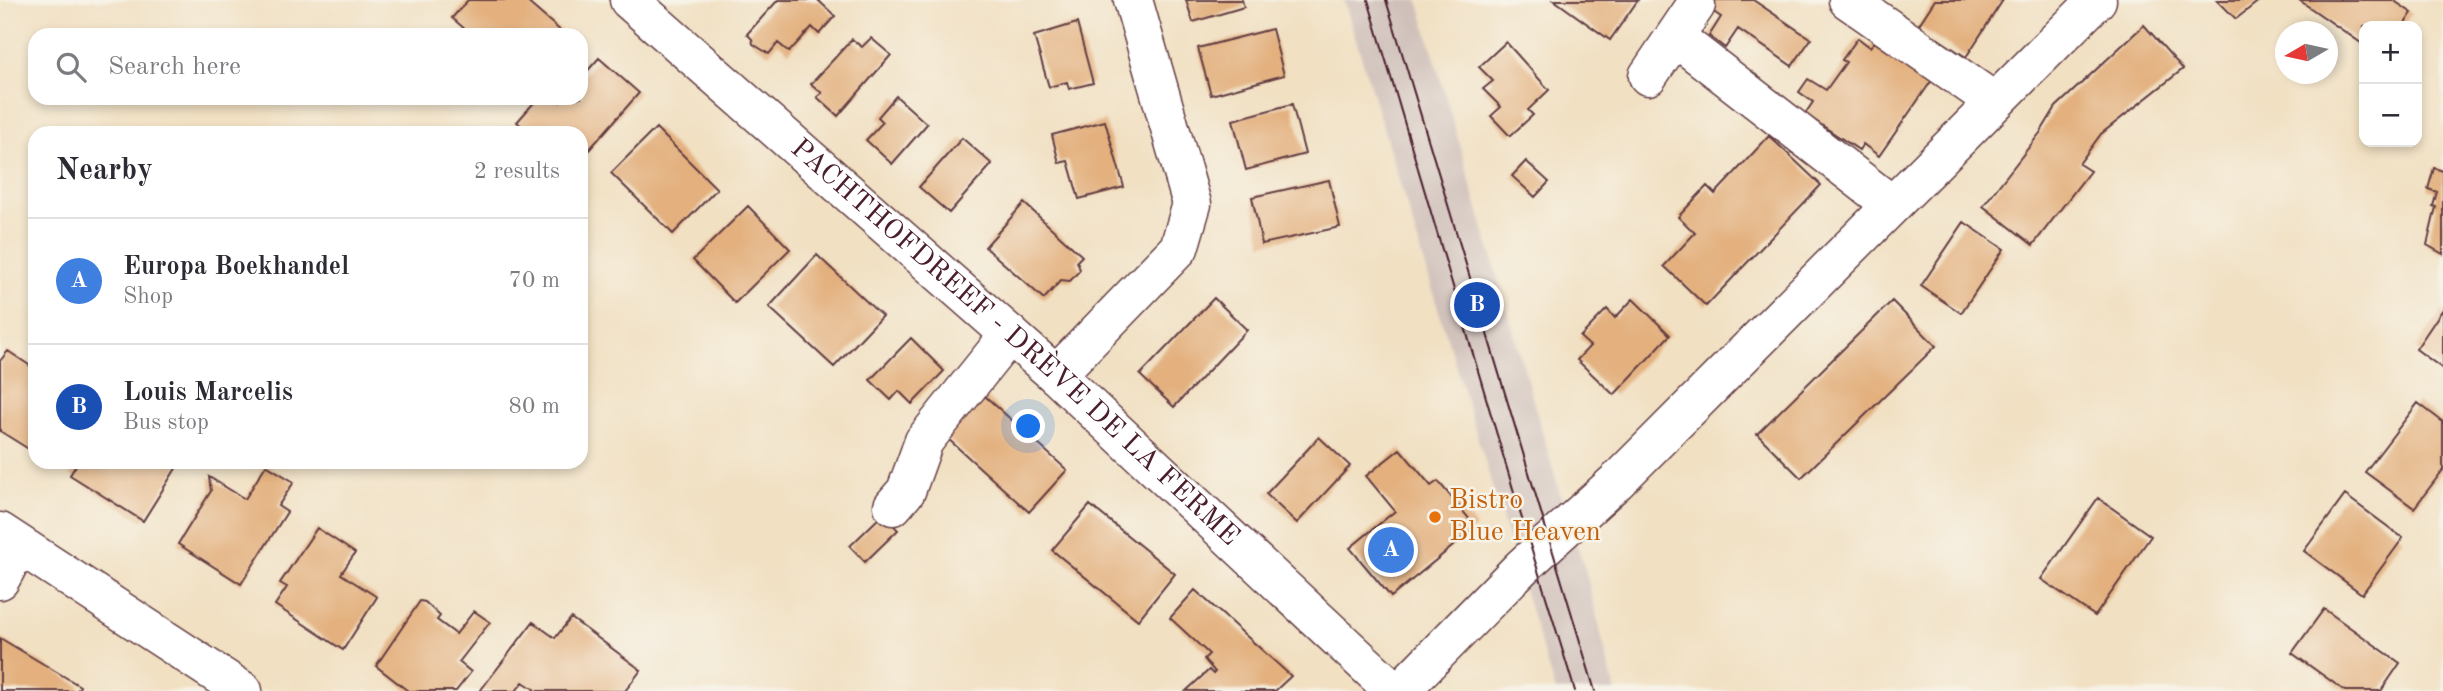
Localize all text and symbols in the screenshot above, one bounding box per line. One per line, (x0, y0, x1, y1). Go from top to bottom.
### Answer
north arrow (2275, 21, 2338, 84)
map controls (2359, 21, 2422, 147)
button: + (2359, 21, 2422, 84)
search box (28, 28, 588, 105)
icon: search (52, 48, 90, 86)
text: Search here (108, 54, 241, 80)
button: − (2359, 84, 2422, 147)
street label: PACHTHOFDREEF - DRÈVE DE LA FERME (785, 135, 1244, 552)
text: Nearby (56, 156, 153, 186)
text: 2 results (474, 160, 560, 183)
text: Europa Boekhandel (123, 254, 349, 280)
text: A (70, 269, 88, 292)
text: 70 m (509, 269, 560, 292)
pin: B (1454, 279, 1500, 331)
text: Shop (123, 285, 173, 308)
text: Louis Marcelis (123, 380, 293, 406)
text: B (71, 395, 87, 418)
text: 80 m (509, 395, 560, 418)
your location (1011, 409, 1045, 443)
text: Bus stop (123, 411, 209, 434)
place label: Bistro Blue Heaven (1449, 487, 1601, 547)
marker: Bistro Blue Heaven (1427, 509, 1443, 525)
pin: A (1368, 524, 1414, 576)

